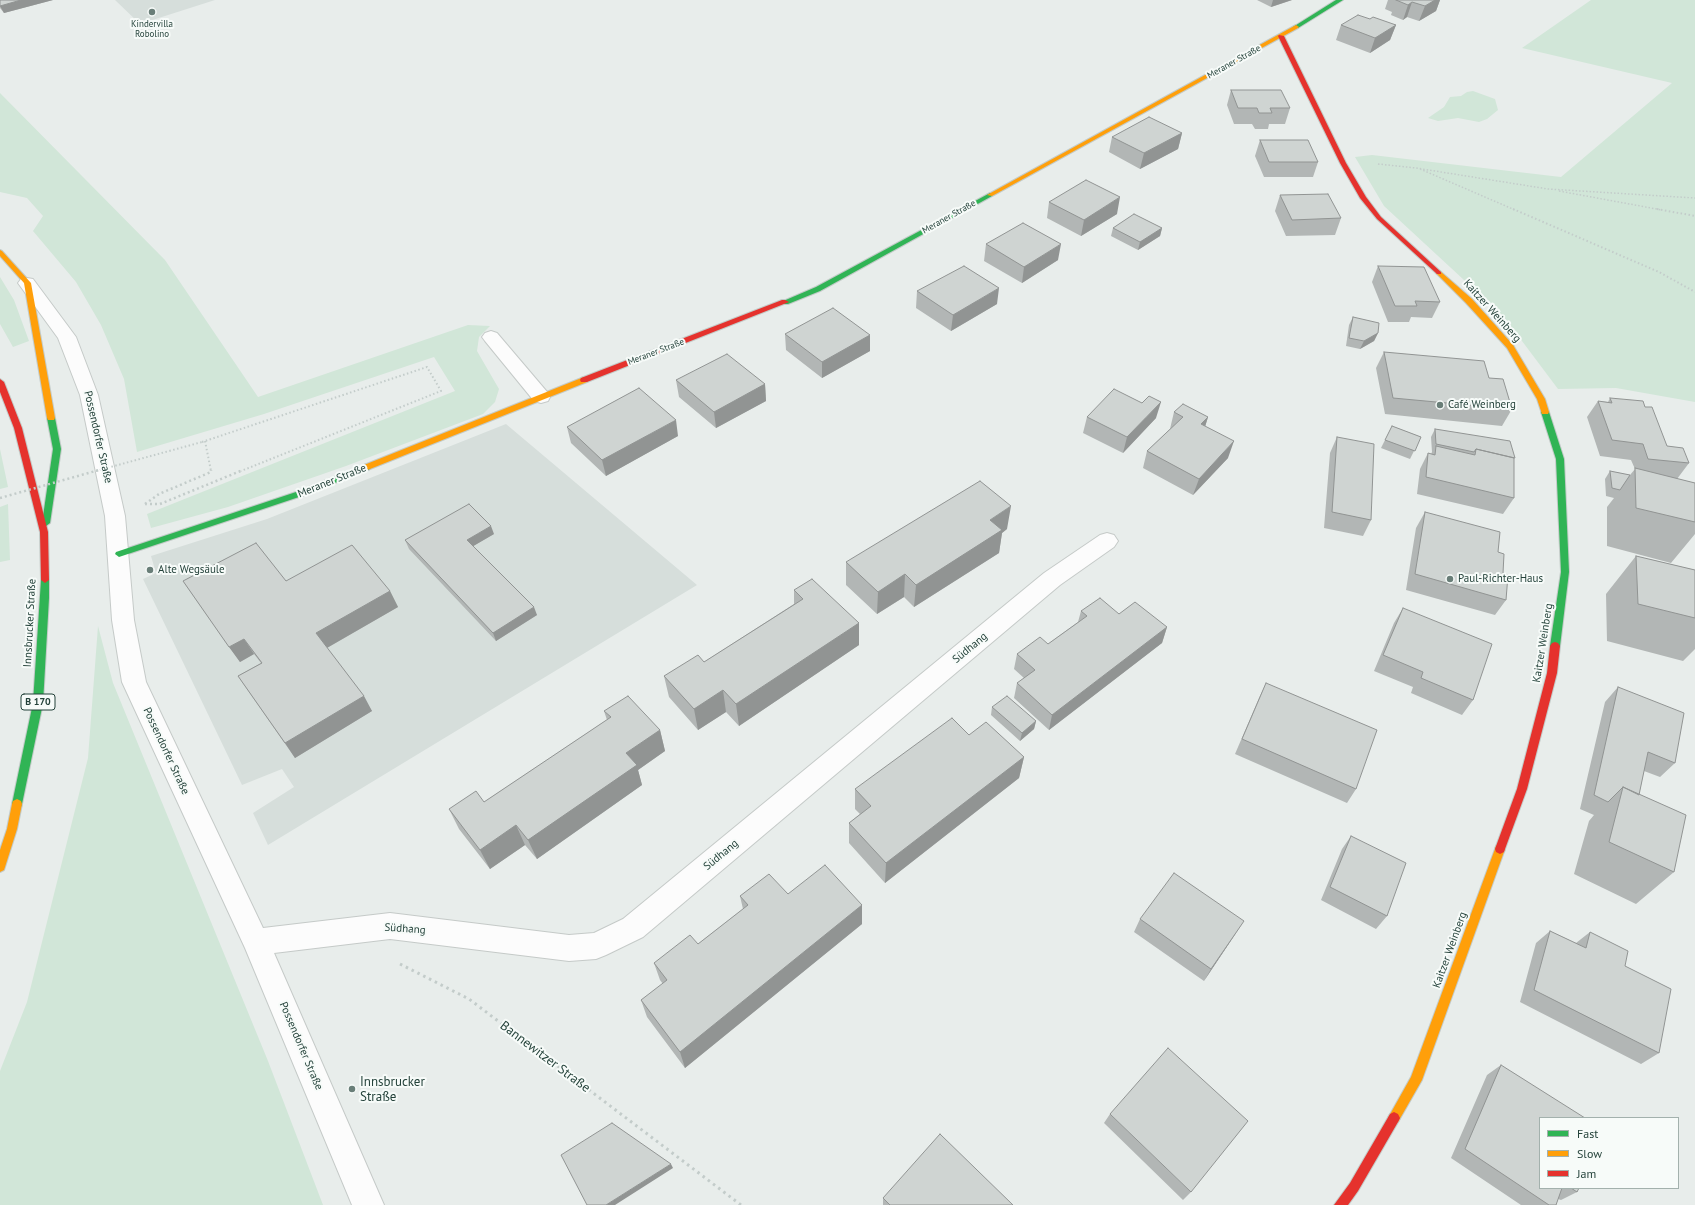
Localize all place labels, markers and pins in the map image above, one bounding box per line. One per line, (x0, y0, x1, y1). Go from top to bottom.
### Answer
marker: Kindervilla Robolino (147, 7, 157, 17)
place label: Kindervilla Robolino (131, 19, 173, 40)
place label: Café Weinberg (1448, 398, 1516, 412)
marker: Café Weinberg (1435, 400, 1445, 410)
place label: Alte Wegsäule (158, 563, 225, 577)
marker: Alte Wegsäule (145, 565, 155, 575)
place label: Paul-Richter-Haus (1458, 572, 1543, 586)
marker: Paul-Richter-Haus (1445, 574, 1455, 584)
place label: Innsbrucker Straße (360, 1074, 425, 1105)
marker: Innsbrucker Straße (347, 1084, 357, 1094)

